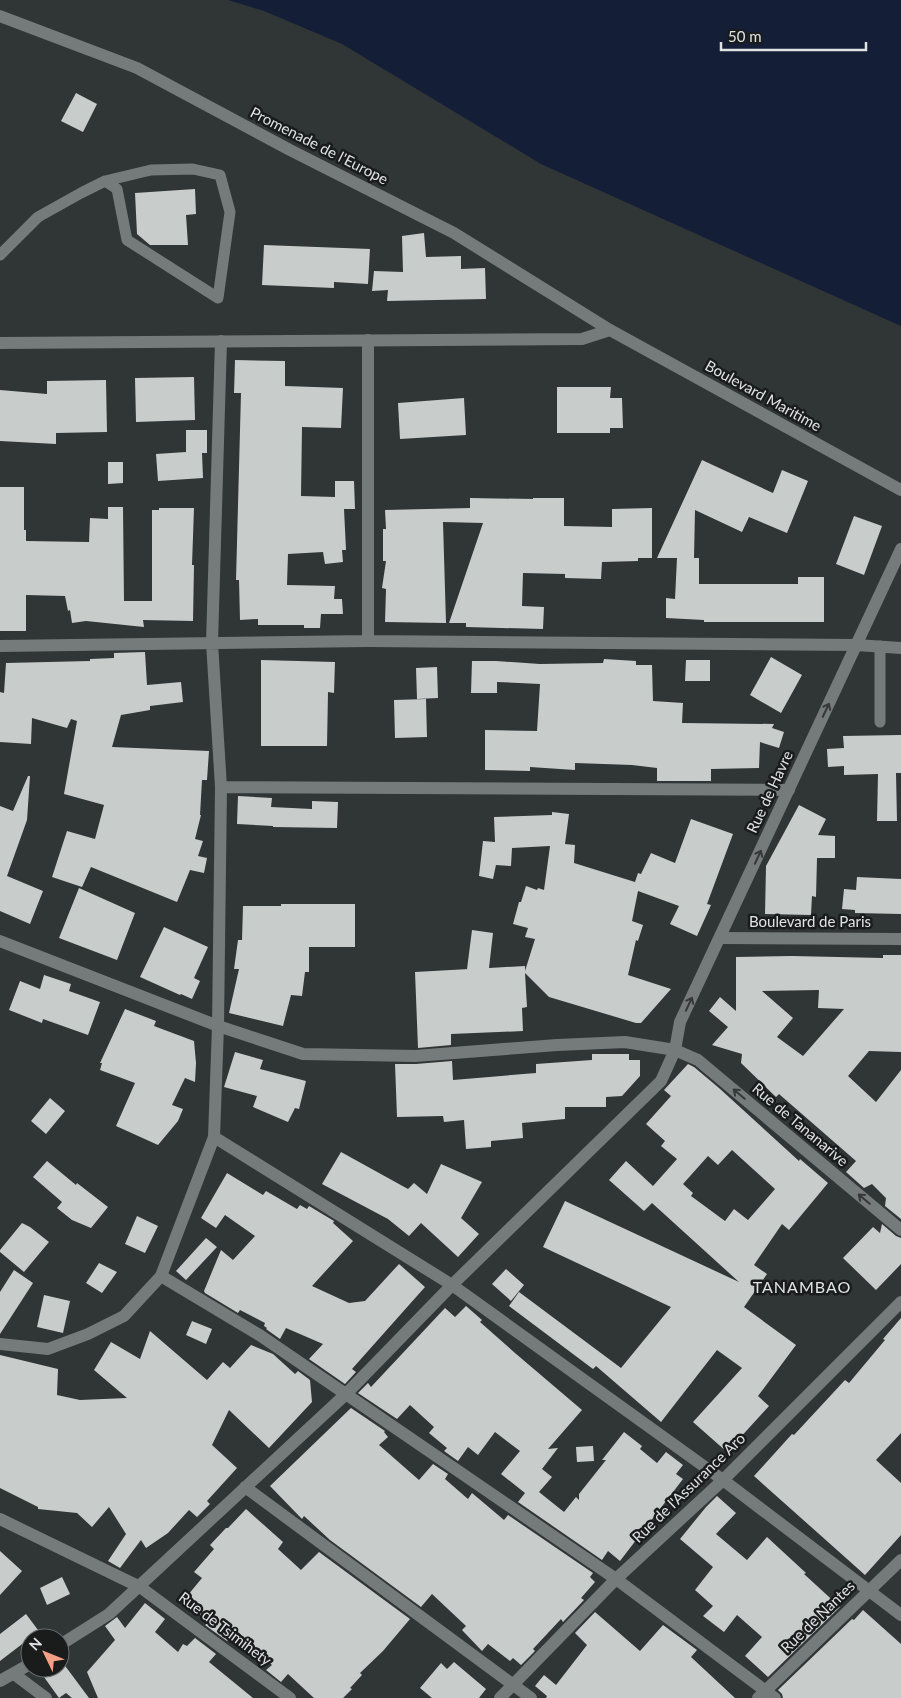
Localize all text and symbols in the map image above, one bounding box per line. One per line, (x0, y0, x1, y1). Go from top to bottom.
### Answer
scale bar (721, 20, 866, 52)
text: 50 m (728, 27, 762, 45)
street label: Promenade de l'Europe (248, 103, 391, 188)
street label: Boulevard Maritime (702, 356, 825, 435)
one-way arrow (822, 703, 832, 718)
street label: Rue de Havre (742, 748, 796, 836)
one-way arrow (753, 850, 763, 865)
street label: Boulevard de Paris (749, 912, 871, 930)
one-way arrow (684, 997, 694, 1012)
street label: Rue de Tananarive (749, 1079, 852, 1170)
one-way arrow (733, 1089, 746, 1100)
one-way arrow (857, 1193, 870, 1205)
district label: TANAMBAO (753, 1277, 851, 1296)
street label: Rue de l'Assurance Aro (628, 1429, 748, 1546)
street label: Rue de Nantes (776, 1576, 858, 1656)
street label: Rue de Tsimihety (176, 1587, 276, 1669)
north arrow (20, 1628, 70, 1678)
text: N (25, 1634, 45, 1654)

